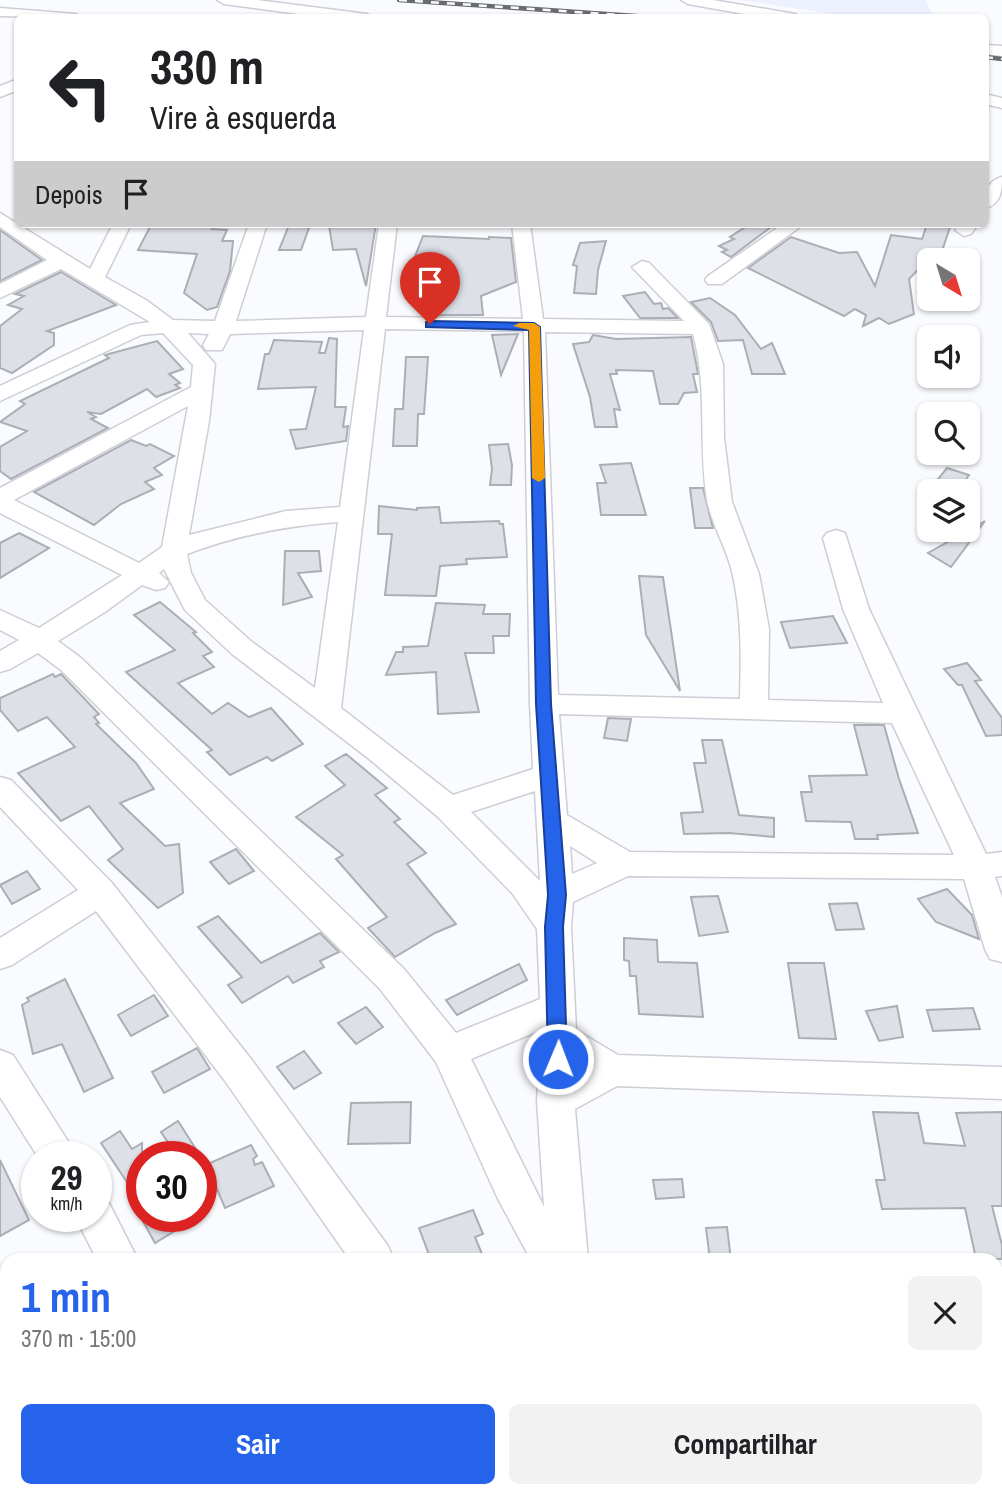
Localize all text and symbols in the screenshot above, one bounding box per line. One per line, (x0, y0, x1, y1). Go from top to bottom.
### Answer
text: 330 m (150, 33, 264, 99)
icon: left (35, 42, 126, 133)
text: Vire à esquerda (150, 96, 336, 139)
icon: arrive (117, 175, 155, 213)
text: Depois (35, 177, 103, 212)
north arrow (917, 248, 980, 312)
map controls (917, 248, 980, 542)
pin (400, 252, 460, 324)
icon: arrive (411, 263, 449, 301)
button: sound (917, 325, 980, 388)
button: search (917, 402, 980, 465)
button: layers (917, 479, 980, 542)
position arrow (521, 1022, 595, 1096)
speed limit sign: 30 (126, 1141, 217, 1232)
text: 29 (51, 1154, 82, 1201)
text: km/h (51, 1191, 83, 1216)
text: 1 min (21, 1269, 111, 1325)
button: close (908, 1276, 982, 1350)
text: 370 m · 15:00 (21, 1323, 136, 1354)
button: Sair (21, 1404, 495, 1484)
button: Compartilhar (509, 1404, 982, 1484)

